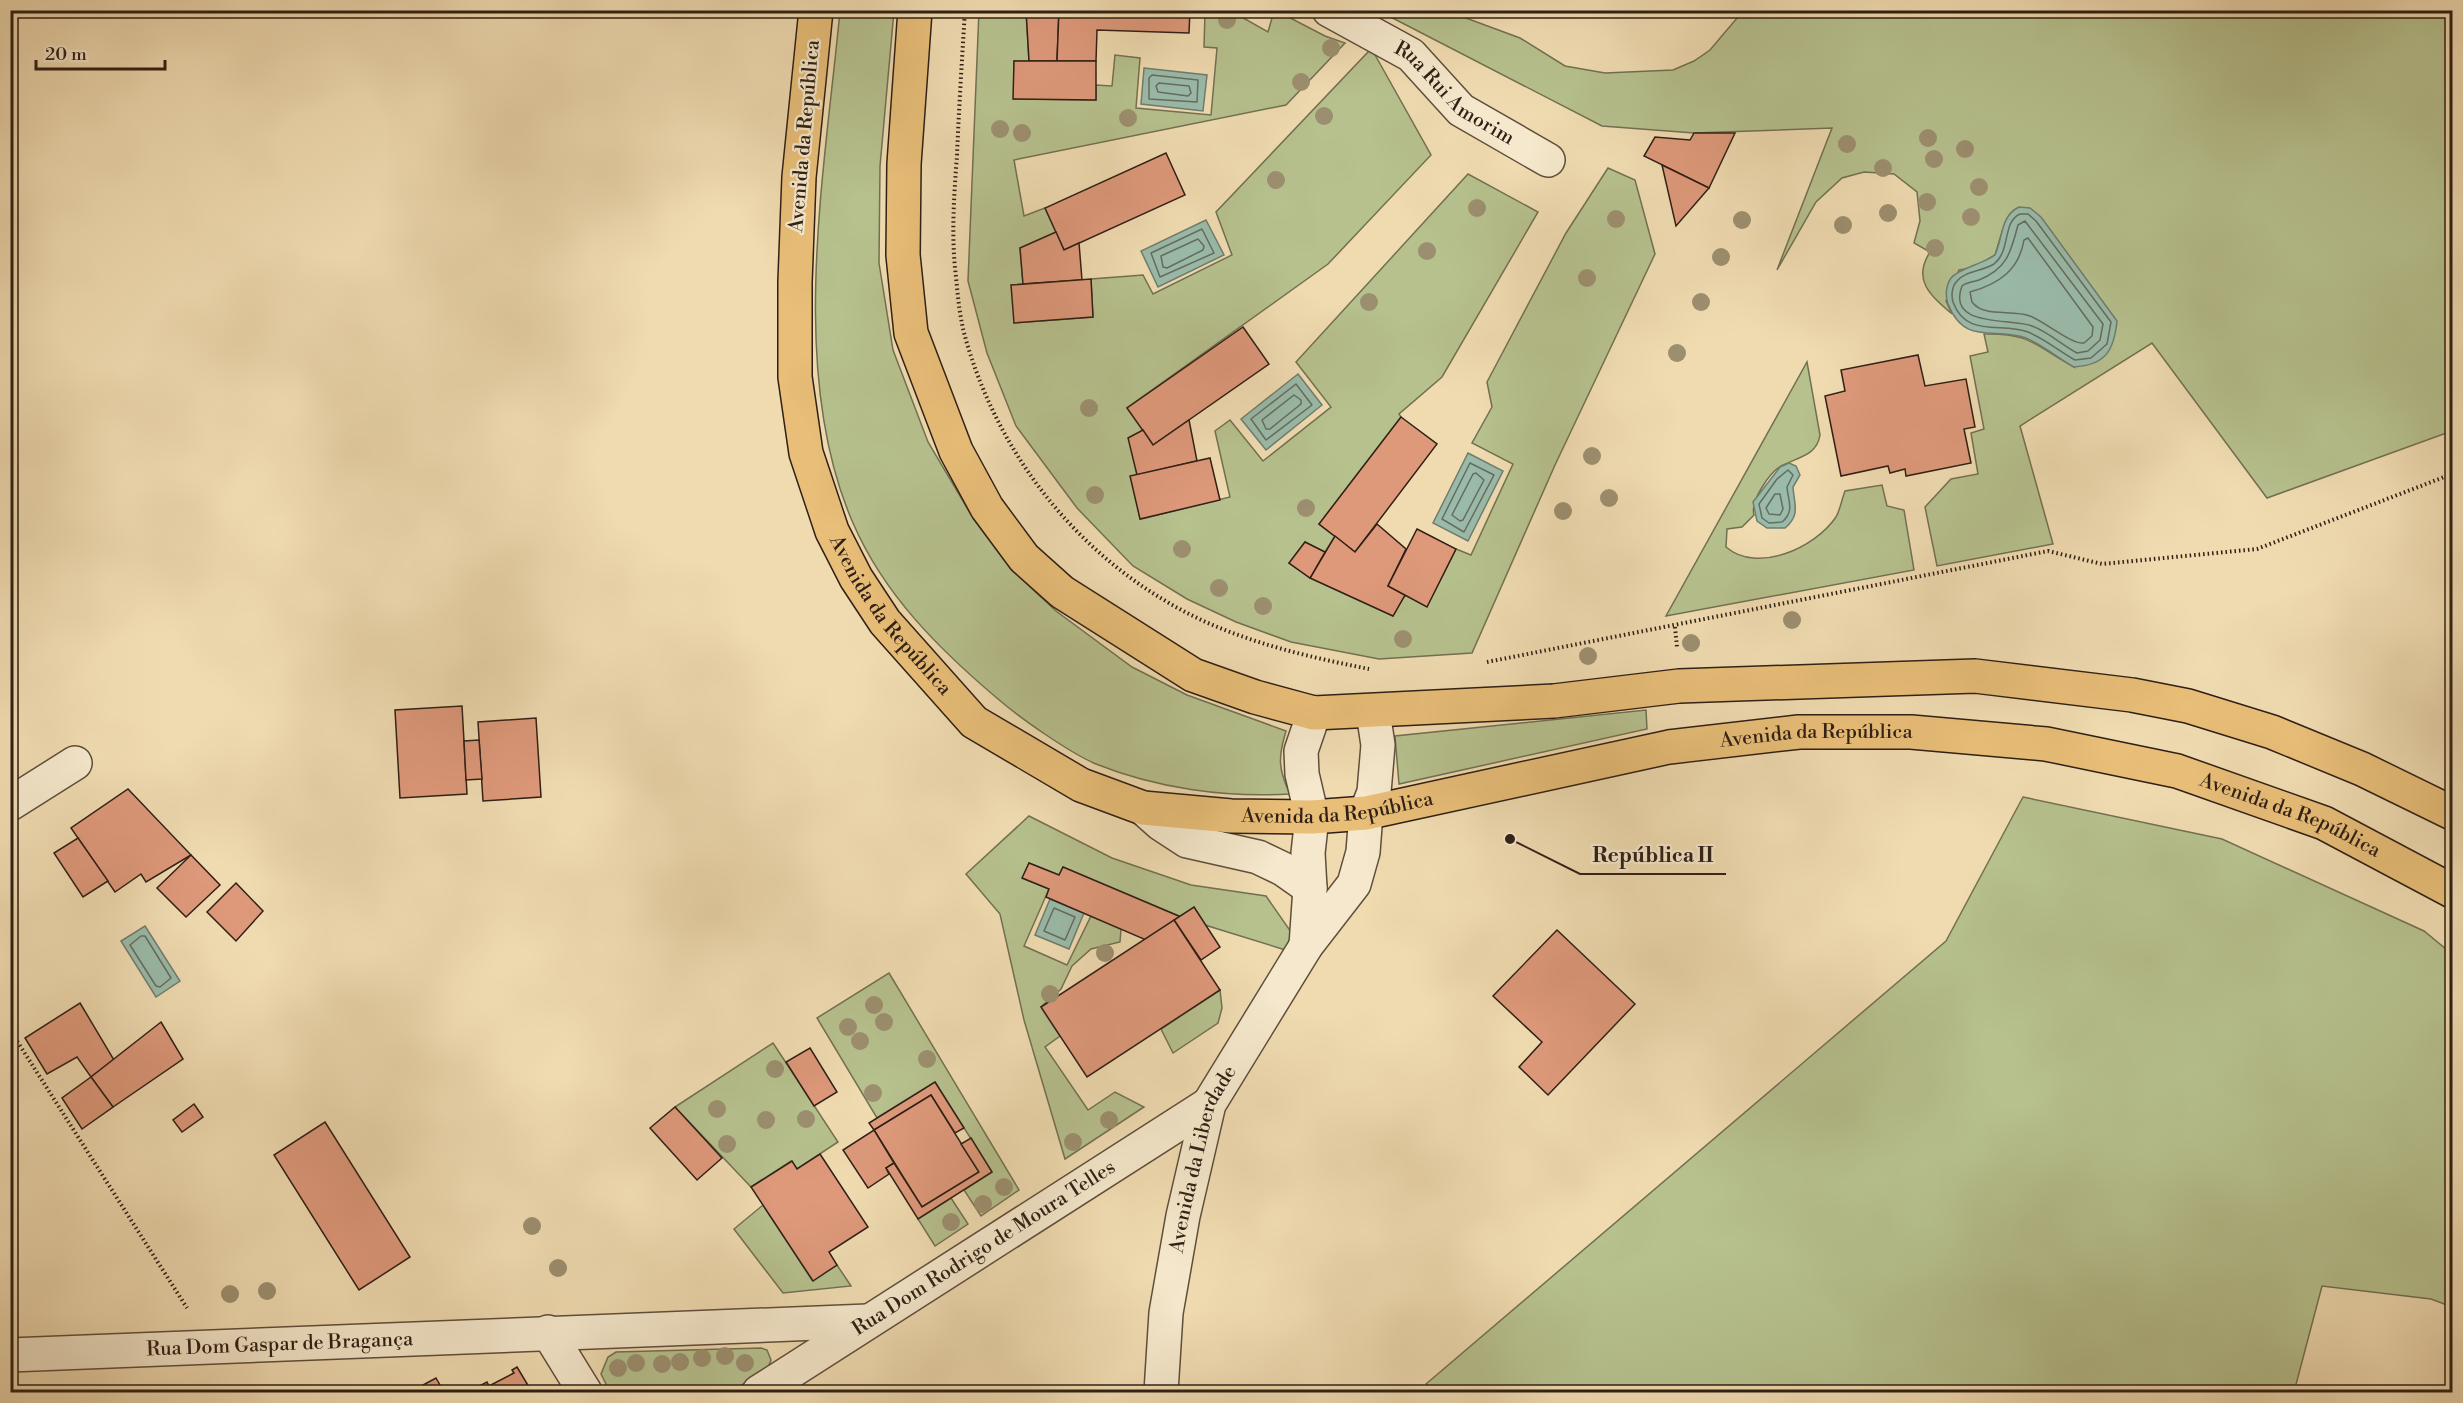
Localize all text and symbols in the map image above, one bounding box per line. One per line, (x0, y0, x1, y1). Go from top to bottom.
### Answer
scale bar (36, 33, 165, 71)
street label: Rua Rui Amorim (1390, 36, 1519, 151)
street label: Avenida da República (784, 38, 826, 234)
text: 20 m (45, 43, 87, 66)
street label: Avenida da República (823, 530, 958, 701)
street label: Avenida da República (1717, 720, 1913, 754)
street label: Avenida da República (2195, 767, 2386, 864)
street label: Avenida da República (1240, 786, 1436, 830)
callout: República II (1580, 835, 1726, 874)
text: República II (1592, 843, 1714, 869)
street label: Avenida da Liberdade (1164, 1061, 1242, 1256)
street label: Rua Dom Rodrigo de Moura Telles (848, 1155, 1120, 1341)
street label: Rua Dom Gaspar de Bragança (146, 1326, 415, 1362)

